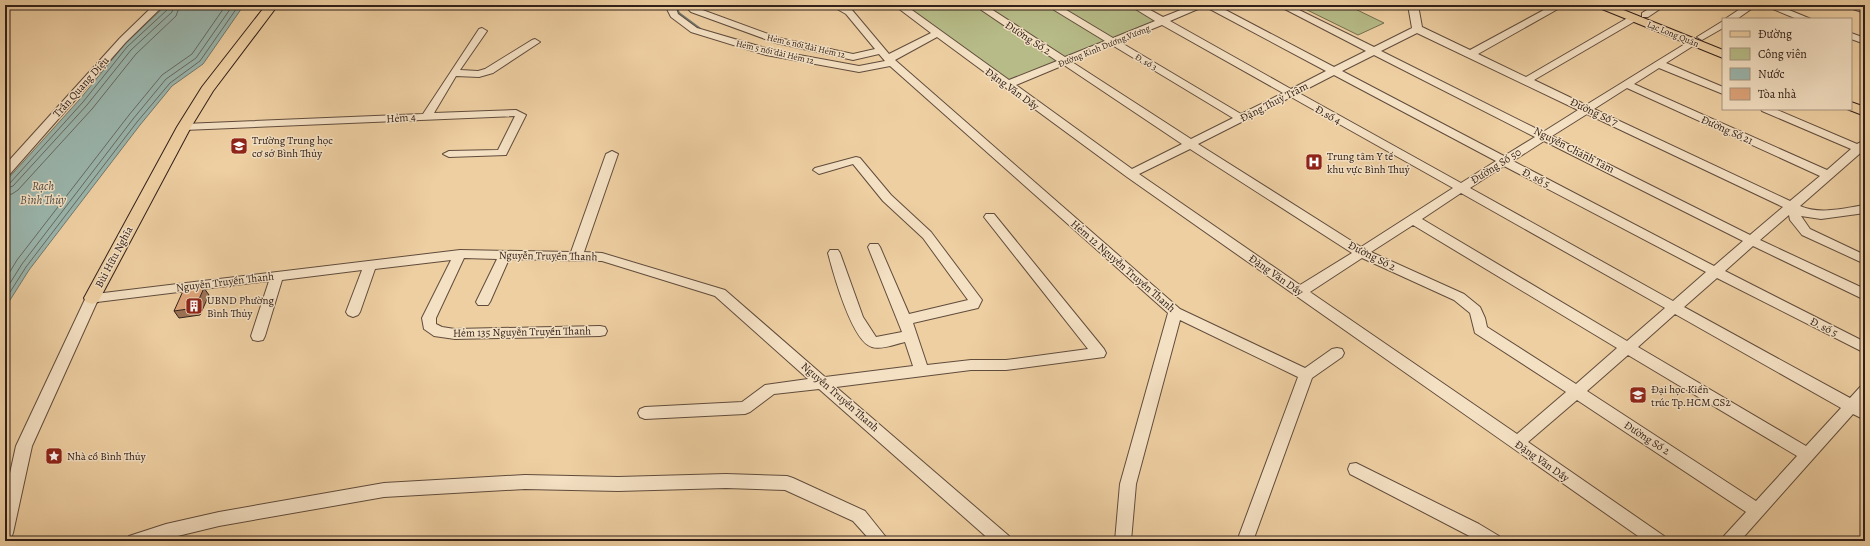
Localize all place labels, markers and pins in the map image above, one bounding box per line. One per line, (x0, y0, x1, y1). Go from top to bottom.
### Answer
place label: Trường Trung học cơ sở Bình Thủy (252, 133, 333, 161)
school or university icon: Trường Trung học cơ sở Bình Thủy (229, 136, 249, 156)
place label: Trung tâm Y tế khu vực Bình Thuỷ (1327, 149, 1410, 177)
hospital icon: Trung tâm Y tế khu vực Bình Thuỷ (1304, 152, 1324, 172)
place label: UBND Phường Bình Thủy (207, 293, 275, 321)
building icon: UBND Phường Bình Thủy (184, 296, 204, 316)
place label: Đại học Kiến trúc Tp.HCM CS2 (1651, 382, 1731, 410)
school or university icon: Đại học Kiến trúc Tp.HCM CS2 (1628, 385, 1648, 405)
place icon: Nhà cổ Bình Thủy (44, 446, 64, 466)
place label: Nhà cổ Bình Thủy (67, 449, 146, 464)

